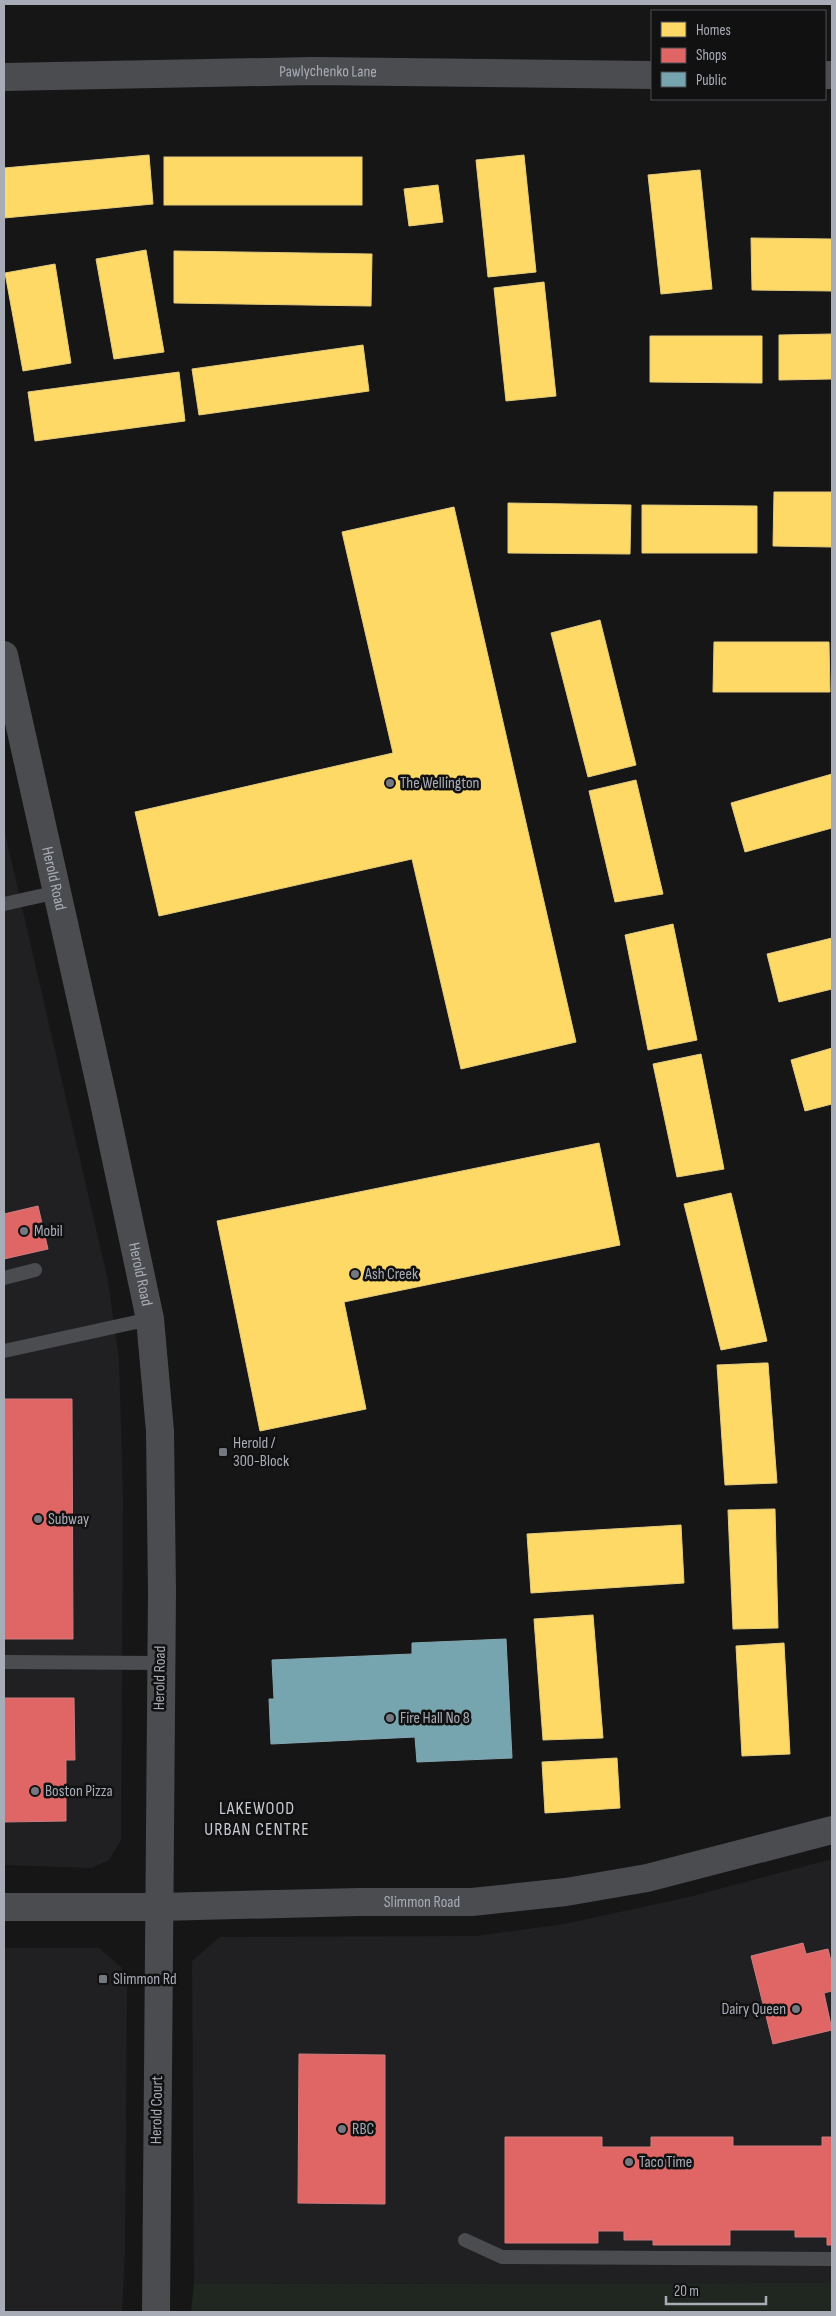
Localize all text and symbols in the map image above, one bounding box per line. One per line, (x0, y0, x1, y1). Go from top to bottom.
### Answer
legend (651, 10, 826, 100)
text: Homes (696, 21, 731, 40)
text: Shops (696, 46, 727, 65)
street label: Pawlychenko Lane (279, 61, 377, 81)
text: Public (696, 71, 727, 90)
place label: The Wellington (400, 774, 479, 793)
marker: The Wellington (384, 777, 396, 789)
street label: Herold Road (38, 845, 70, 912)
place label: Mobil (34, 1222, 63, 1241)
marker: Mobil (18, 1225, 30, 1237)
street label: Herold Road (124, 1241, 156, 1308)
place label: Ash Creek (364, 1265, 418, 1284)
marker: Ash Creek (349, 1268, 361, 1280)
place label: Herold / 300-Block (233, 1434, 289, 1471)
marker: Herold / 300-Block (217, 1446, 229, 1458)
place label: Subway (48, 1510, 89, 1529)
marker: Subway (32, 1513, 44, 1525)
street label: Herold Road (150, 1646, 170, 1710)
place label: Fire Hall No 8 (400, 1709, 470, 1728)
marker: Fire Hall No 8 (384, 1712, 396, 1724)
place label: Boston Pizza (45, 1782, 113, 1801)
marker: Boston Pizza (29, 1785, 41, 1797)
district label: LAKEWOOD URBAN CENTRE (204, 1798, 310, 1840)
street label: Slimmon Road (384, 1893, 460, 1912)
place label: Slimmon Rd (113, 1970, 177, 1989)
marker: Slimmon Rd (97, 1973, 109, 1985)
place label: Dairy Queen (721, 2000, 786, 2019)
marker: Dairy Queen (790, 2003, 802, 2015)
street label: Herold Court (147, 2076, 167, 2144)
place label: RBC (352, 2120, 375, 2139)
marker: RBC (336, 2123, 348, 2135)
place label: Taco Time (639, 2153, 692, 2172)
marker: Taco Time (623, 2156, 635, 2168)
scale bar (666, 2274, 766, 2306)
text: 20 m (674, 2282, 699, 2301)

